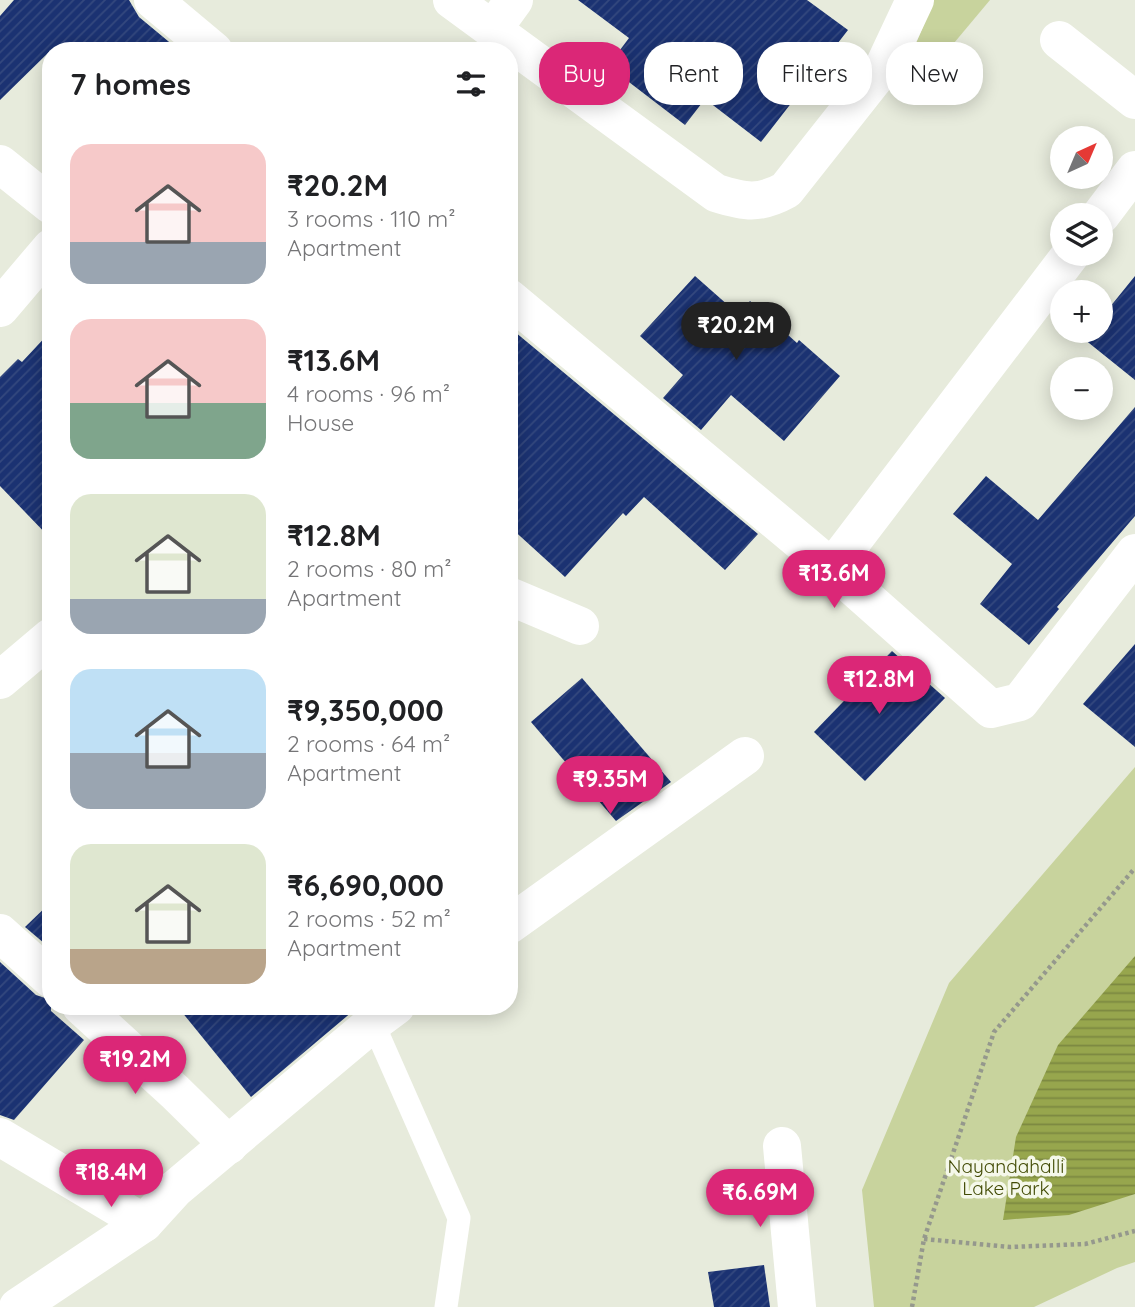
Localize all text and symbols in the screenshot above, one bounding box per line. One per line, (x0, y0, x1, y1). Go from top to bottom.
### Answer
chip: Buy (539, 42, 630, 105)
chip: Rent (644, 42, 743, 105)
chip: Filters (757, 42, 872, 105)
chip: New (886, 42, 983, 105)
text: 7 homes (70, 65, 191, 103)
icon: filters (452, 65, 490, 103)
north arrow (1050, 126, 1113, 189)
map controls (1050, 126, 1113, 420)
text: ₹20.2M (287, 166, 388, 204)
icon: home (126, 172, 210, 256)
button: layers (1050, 203, 1113, 266)
text: 3 rooms · 110 m² (287, 204, 456, 233)
text: Apartment (287, 233, 401, 262)
button: + (1050, 280, 1113, 343)
pin: ₹20.2M (679, 302, 793, 362)
text: ₹20.2M (697, 310, 775, 339)
text: ₹13.6M (287, 341, 380, 379)
icon: home (126, 347, 210, 431)
button: − (1050, 357, 1113, 420)
text: 4 rooms · 96 m² (287, 379, 450, 408)
text: House (287, 408, 354, 437)
text: ₹12.8M (287, 516, 381, 554)
icon: home (126, 522, 210, 606)
pin: ₹13.6M (777, 550, 891, 610)
text: 2 rooms · 80 m² (287, 554, 452, 583)
text: ₹13.6M (798, 558, 870, 587)
text: Apartment (287, 583, 401, 612)
pin: ₹12.8M (822, 656, 936, 716)
text: ₹12.8M (843, 664, 915, 693)
text: ₹9,350,000 (287, 691, 444, 729)
icon: home (126, 697, 210, 781)
text: 2 rooms · 64 m² (287, 729, 450, 758)
pin: ₹9.35M (553, 756, 667, 816)
text: Apartment (287, 758, 401, 787)
text: ₹9.35M (572, 764, 648, 793)
text: ₹6,690,000 (287, 866, 444, 904)
icon: home (126, 872, 210, 956)
text: 2 rooms · 52 m² (287, 904, 451, 933)
text: Apartment (287, 933, 401, 962)
pin: ₹19.2M (78, 1036, 192, 1096)
text: ₹19.2M (99, 1044, 171, 1073)
pin: ₹18.4M (54, 1150, 168, 1209)
park label: Nayandahalli Lake Park (948, 1154, 1064, 1200)
text: ₹18.4M (75, 1157, 147, 1186)
pin: ₹6.69M (703, 1170, 817, 1229)
text: ₹6.69M (722, 1177, 798, 1206)

